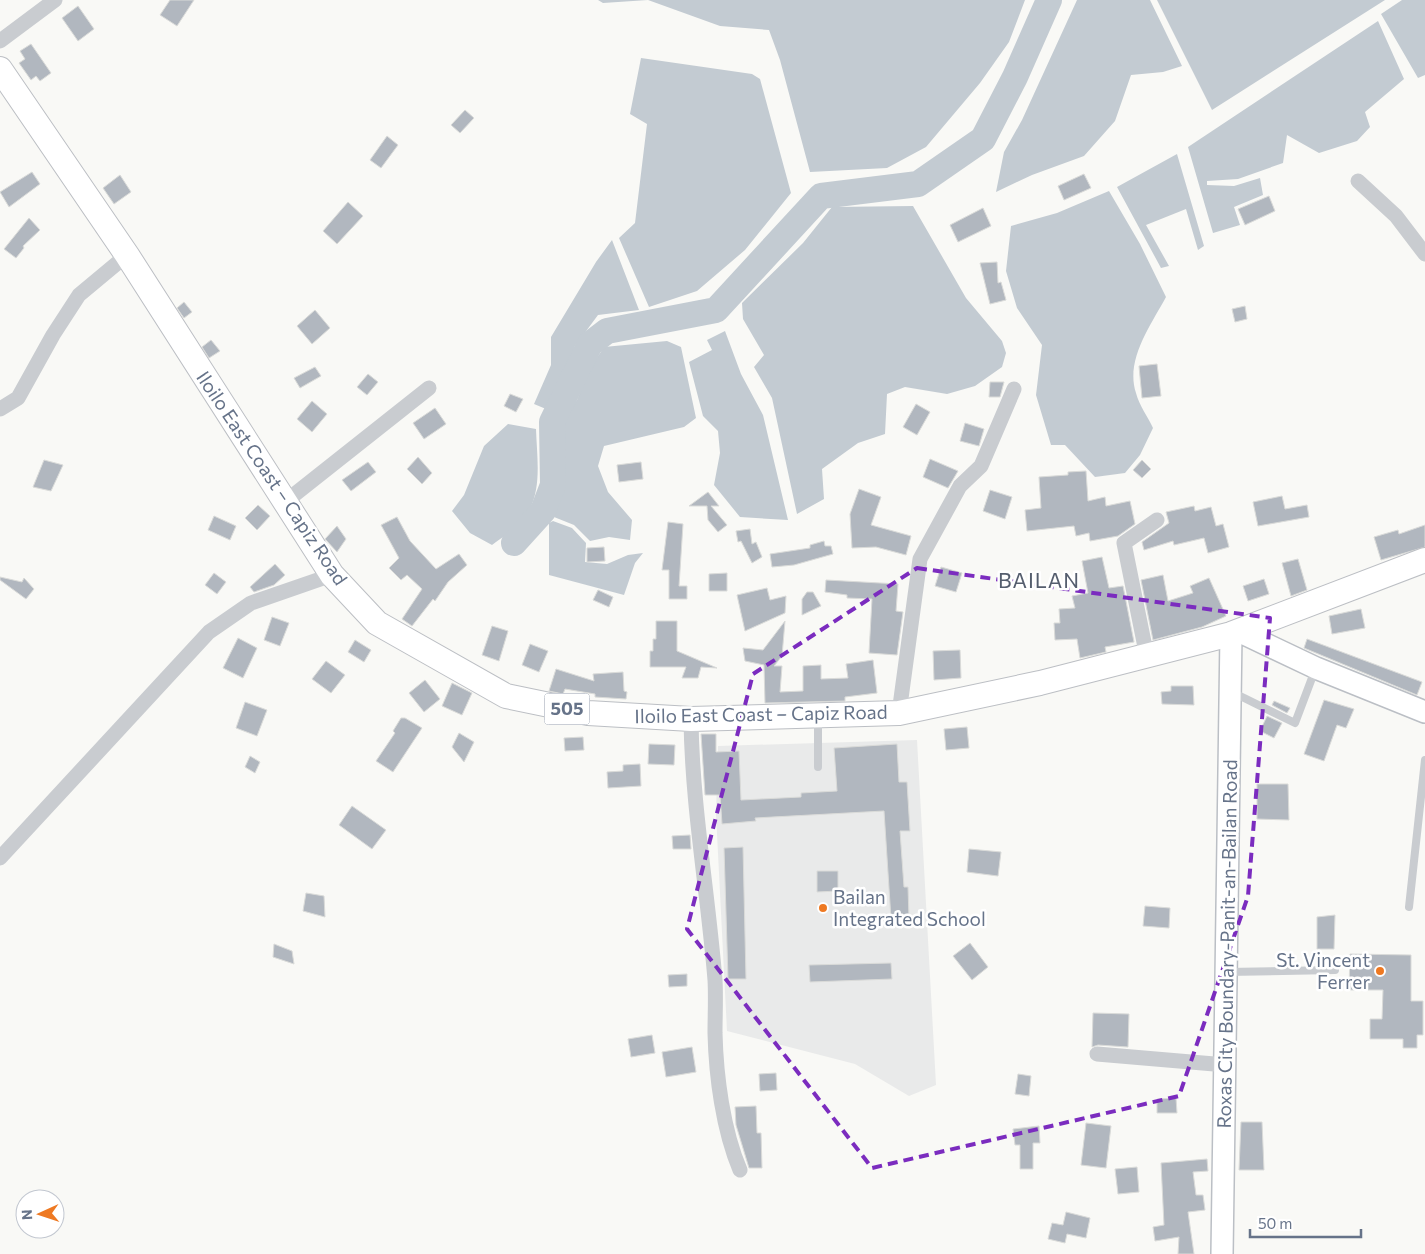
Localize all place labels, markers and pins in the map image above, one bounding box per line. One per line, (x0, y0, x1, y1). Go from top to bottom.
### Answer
place label: Bailan Integrated School (833, 885, 986, 930)
marker: Bailan Integrated School (817, 902, 829, 914)
place label: St. Vincent Ferrer (1276, 948, 1370, 993)
marker: St. Vincent Ferrer (1374, 965, 1386, 977)

